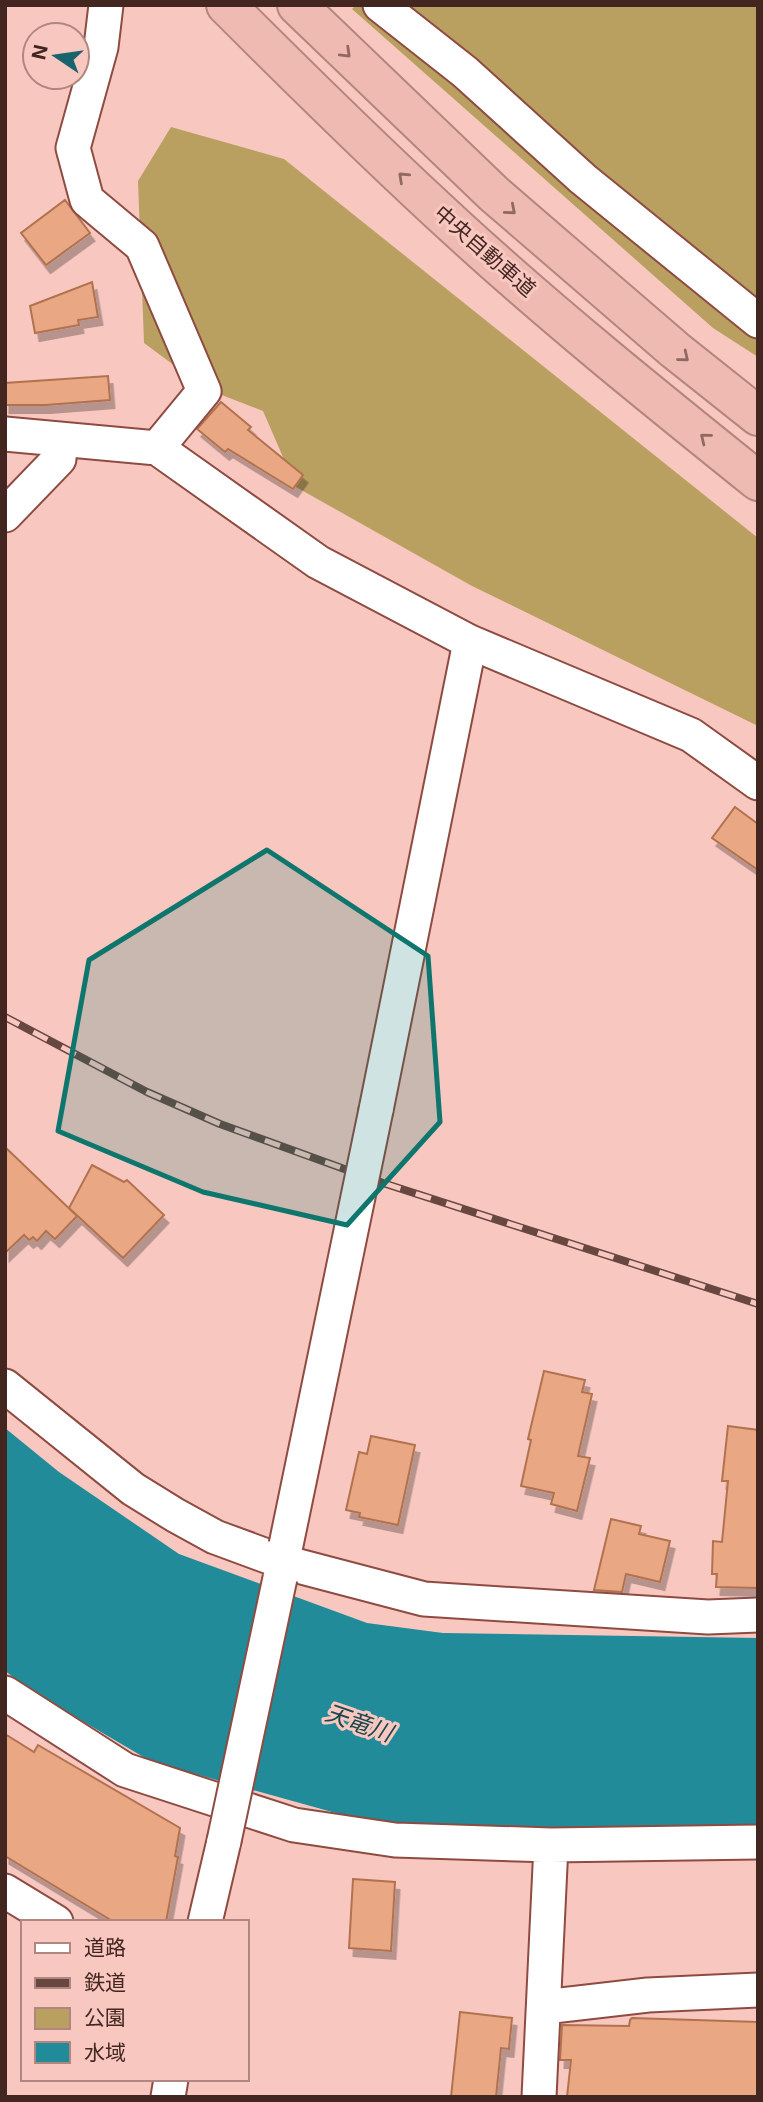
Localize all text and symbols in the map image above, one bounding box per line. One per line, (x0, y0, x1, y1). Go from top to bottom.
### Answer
north arrow (21, 21, 91, 91)
text: N (27, 43, 53, 62)
one-way arrow (338, 45, 351, 58)
one-way arrow (398, 173, 411, 185)
street label: 中央自動車道 (429, 200, 541, 302)
one-way arrow (503, 202, 516, 214)
one-way arrow (677, 349, 689, 362)
one-way arrow (700, 434, 713, 446)
water label: 天竜川 (322, 1699, 399, 1748)
legend (21, 1920, 248, 2081)
text: 道路 (84, 1935, 126, 1960)
text: 鉄道 (84, 1970, 126, 1995)
text: 公園 (84, 2005, 126, 2030)
text: 水域 (84, 2040, 126, 2065)

